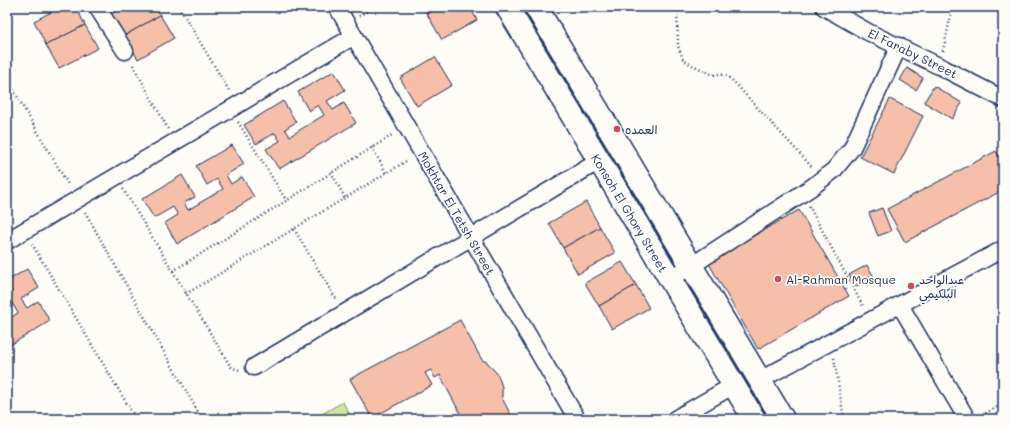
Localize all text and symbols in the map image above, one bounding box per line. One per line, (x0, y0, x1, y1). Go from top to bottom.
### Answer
street label: El Faraby Street (866, 24, 960, 82)
place label: العمده (625, 121, 657, 137)
marker: العمده (612, 124, 622, 134)
street label: Mokhtar El Tetsh Street (415, 148, 499, 278)
street label: Konsoh El Ghory Street (588, 151, 672, 275)
place label: Al-Rahman Mosque (786, 271, 896, 287)
place label: عبدالواحد البلكيمي (919, 271, 964, 305)
marker: Al-Rahman Mosque (773, 274, 783, 284)
marker: عبدالواحد البلكيمي (906, 281, 916, 291)

